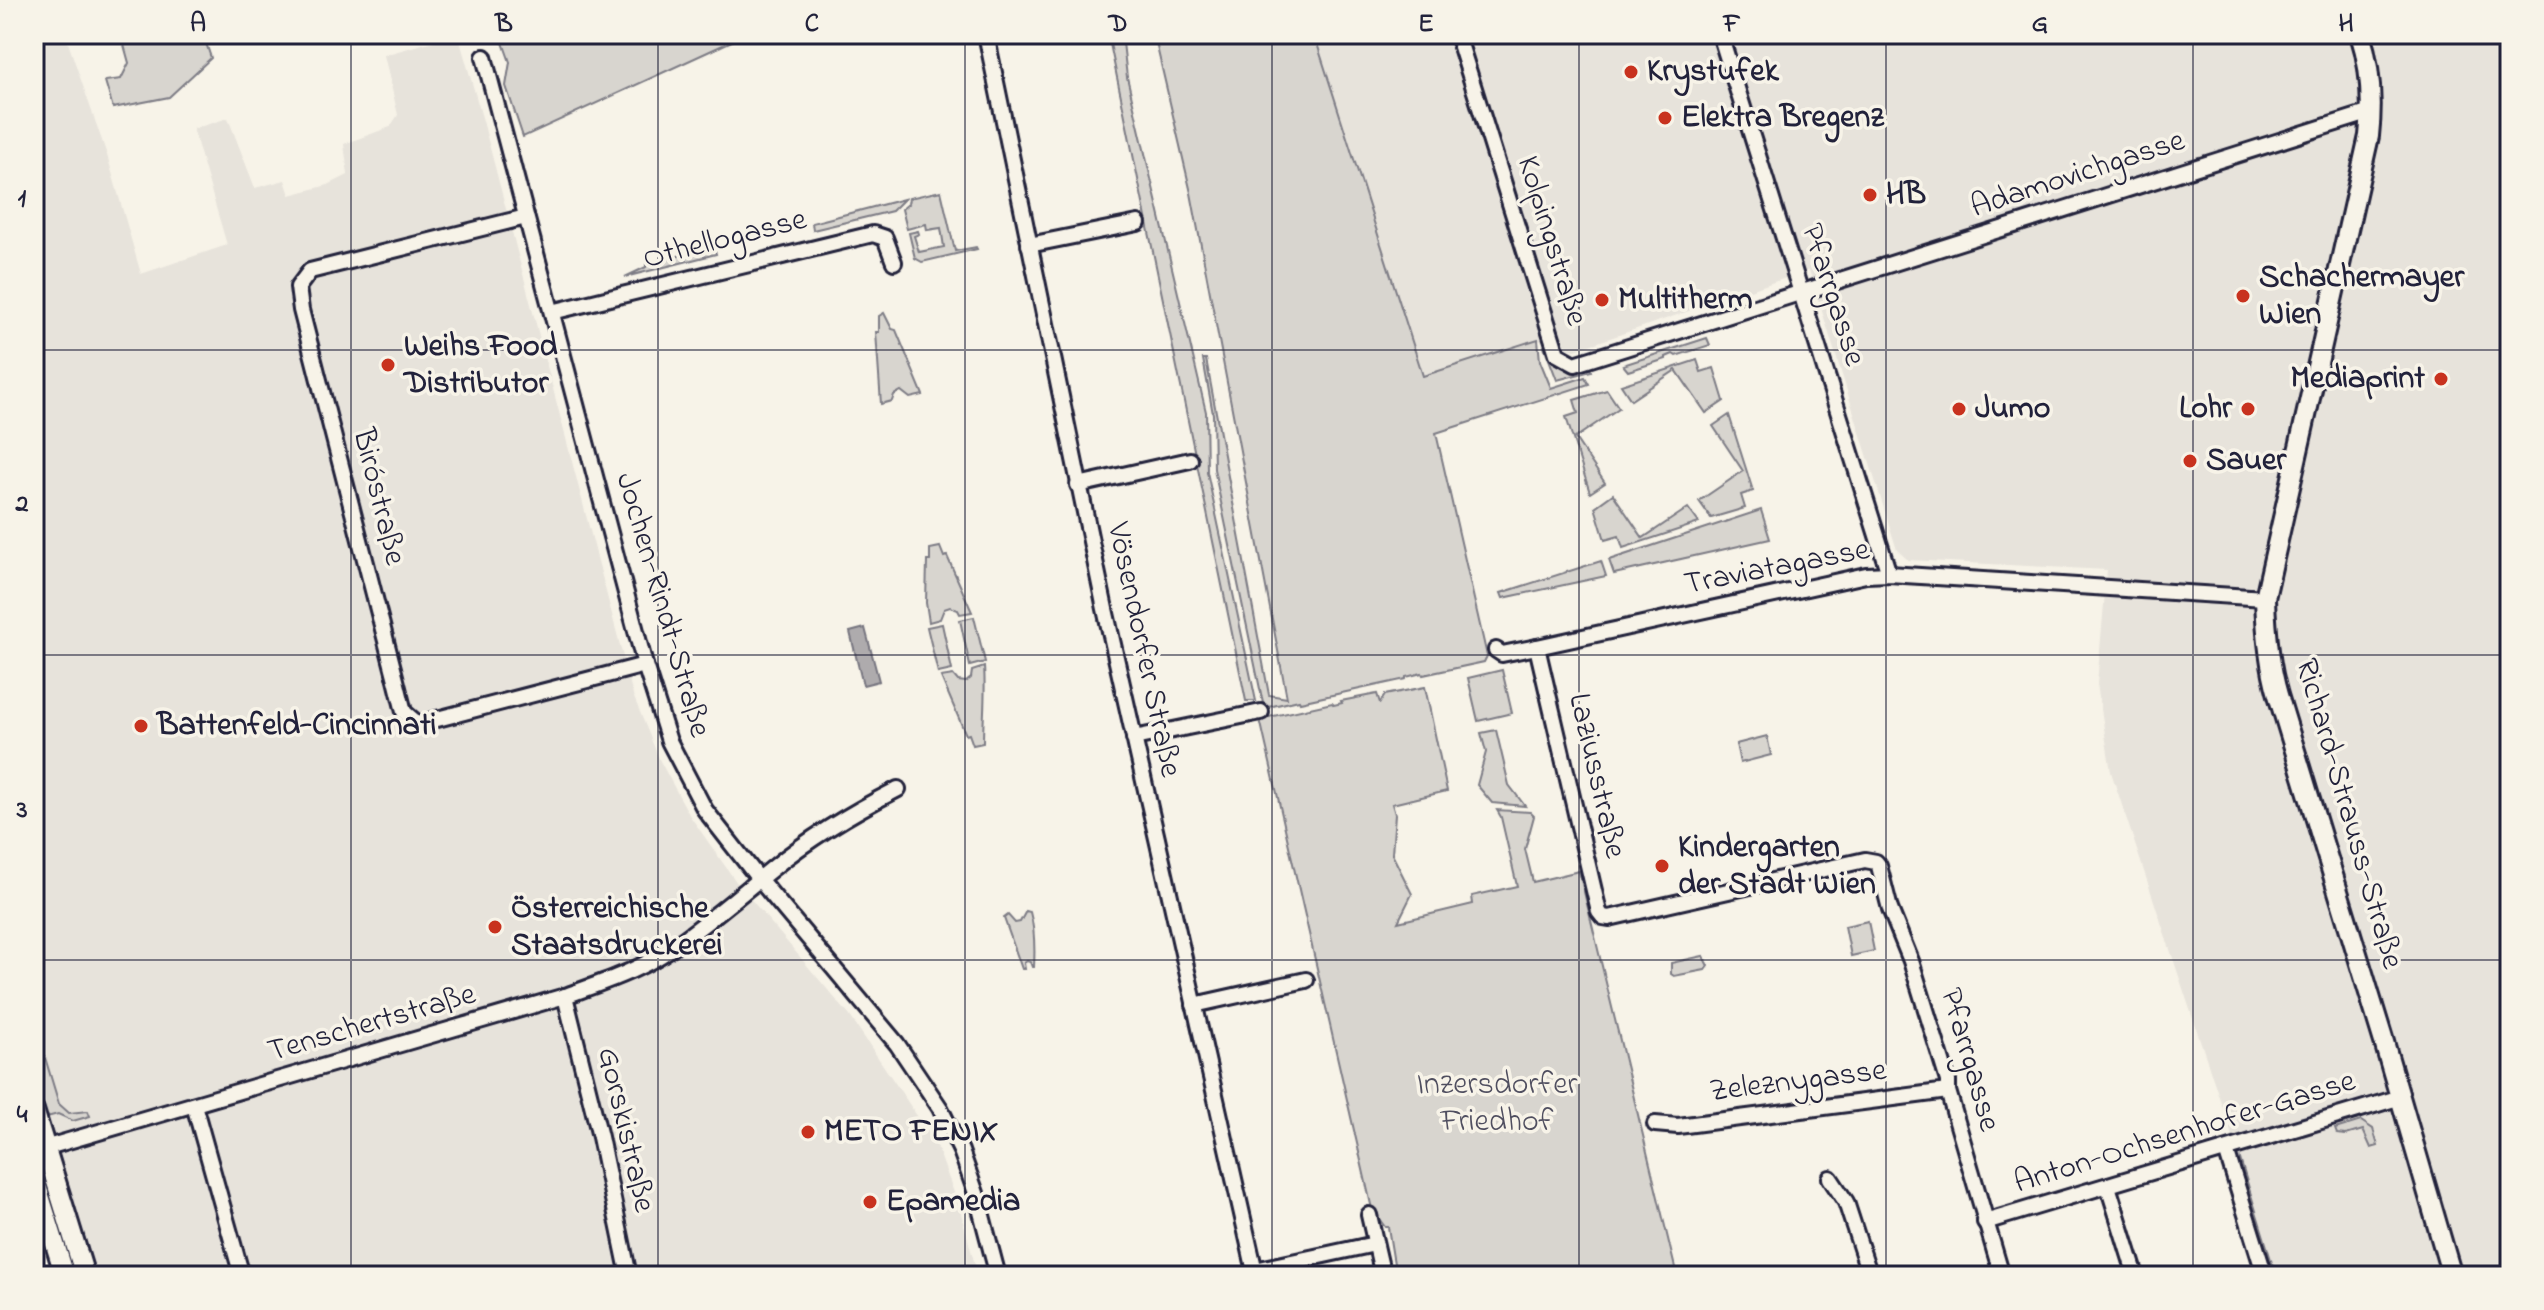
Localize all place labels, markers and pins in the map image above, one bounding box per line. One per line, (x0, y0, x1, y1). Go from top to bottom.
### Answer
place label: Krystufek (1647, 49, 1780, 97)
marker: Krystufek (1622, 63, 1640, 81)
place label: Elektra Bregenz (1681, 95, 1884, 143)
marker: Elektra Bregenz (1656, 109, 1674, 127)
place label: HB (1886, 172, 1927, 219)
marker: HB (1861, 186, 1879, 204)
place label: Schachermayer Wien (2259, 255, 2465, 339)
place label: Multitherm (1618, 277, 1753, 324)
marker: Schachermayer Wien (2234, 287, 2252, 305)
marker: Multitherm (1593, 291, 1611, 309)
place label: Weihs Food Distributor (402, 324, 558, 408)
marker: Weihs Food Distributor (379, 356, 397, 374)
place label: Mediaprint (2291, 356, 2425, 403)
marker: Mediaprint (2432, 370, 2450, 388)
place label: Jumo (1975, 386, 2050, 433)
place label: Lohr (2179, 386, 2233, 433)
marker: Jumo (1950, 400, 1968, 418)
marker: Lohr (2239, 400, 2257, 418)
place label: Sauer (2206, 438, 2287, 485)
marker: Sauer (2181, 452, 2199, 470)
place label: Battenfeld-Cincinnati (155, 703, 436, 750)
marker: Battenfeld-Cincinnati (132, 717, 150, 735)
place label: Kindergarten der Stadt Wien (1678, 825, 1876, 909)
marker: Kindergarten der Stadt Wien (1653, 857, 1671, 875)
place label: Österreichische Staatsdruckerei (511, 886, 723, 970)
marker: Österreichische Staatsdruckerei (486, 918, 504, 936)
place label: METO FENIX (824, 1109, 998, 1156)
marker: METO FENIX (799, 1123, 817, 1141)
place label: Epamedia (886, 1179, 1020, 1226)
marker: Epamedia (861, 1193, 879, 1211)

